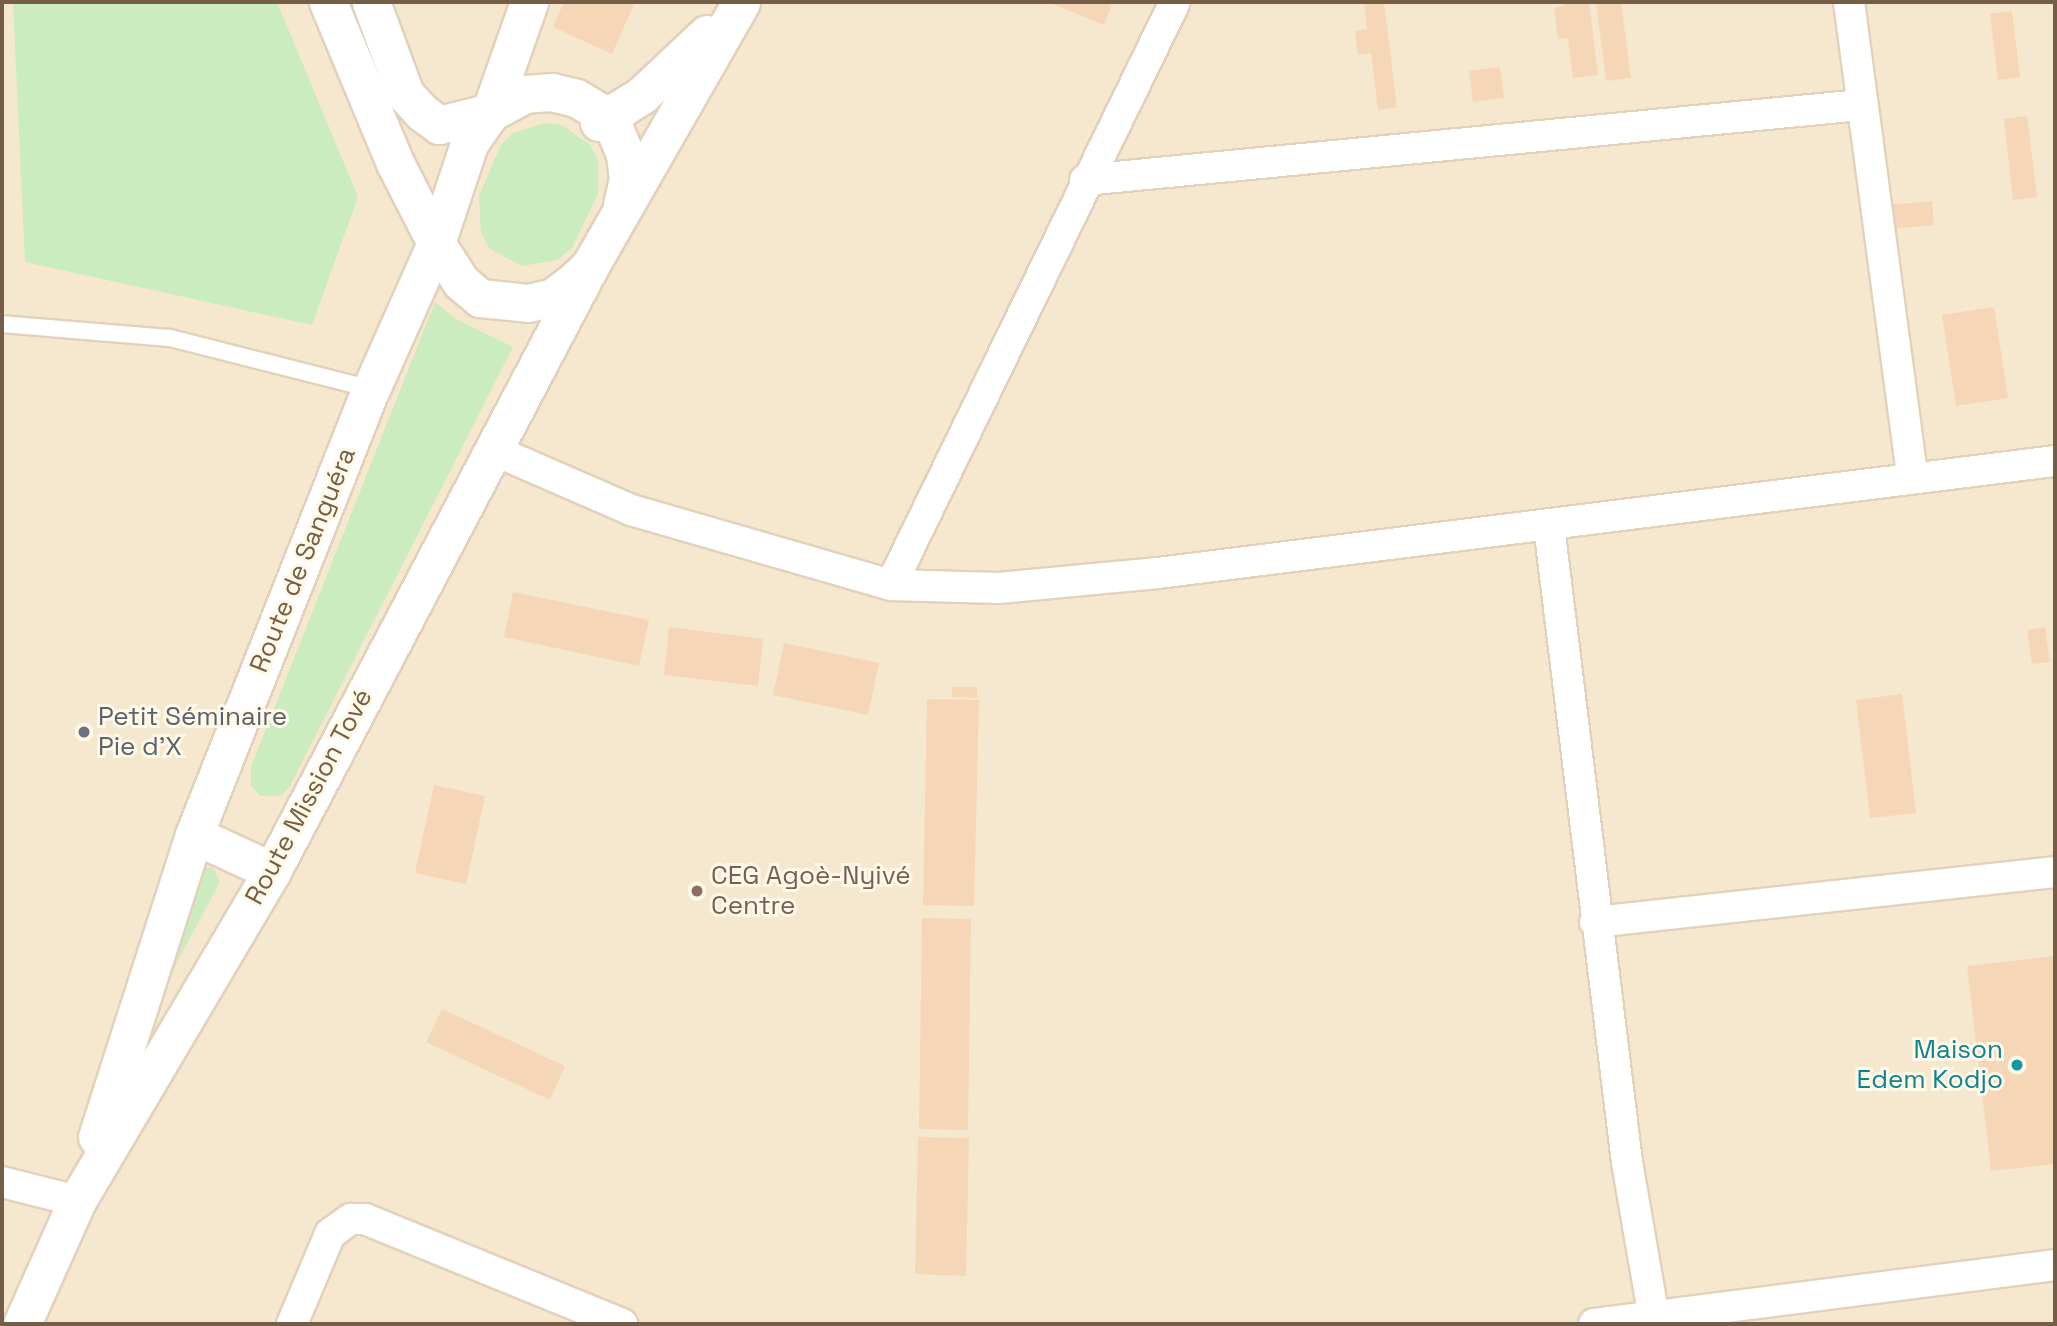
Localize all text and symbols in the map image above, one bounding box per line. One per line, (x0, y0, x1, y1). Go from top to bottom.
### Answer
street label: Route de Sanguéra (244, 443, 362, 677)
street label: Route Mission Tové (239, 684, 379, 910)
place label: Petit Séminaire Pie d'X (98, 701, 287, 762)
marker: Petit Séminaire Pie d'X (76, 724, 92, 740)
place label: CEG Agoè-Nyivé Centre (711, 860, 911, 922)
marker: CEG Agoè-Nyivé Centre (689, 883, 705, 899)
place label: Maison Edem Kodjo (1857, 1034, 2003, 1096)
marker: Maison Edem Kodjo (2009, 1057, 2025, 1073)

